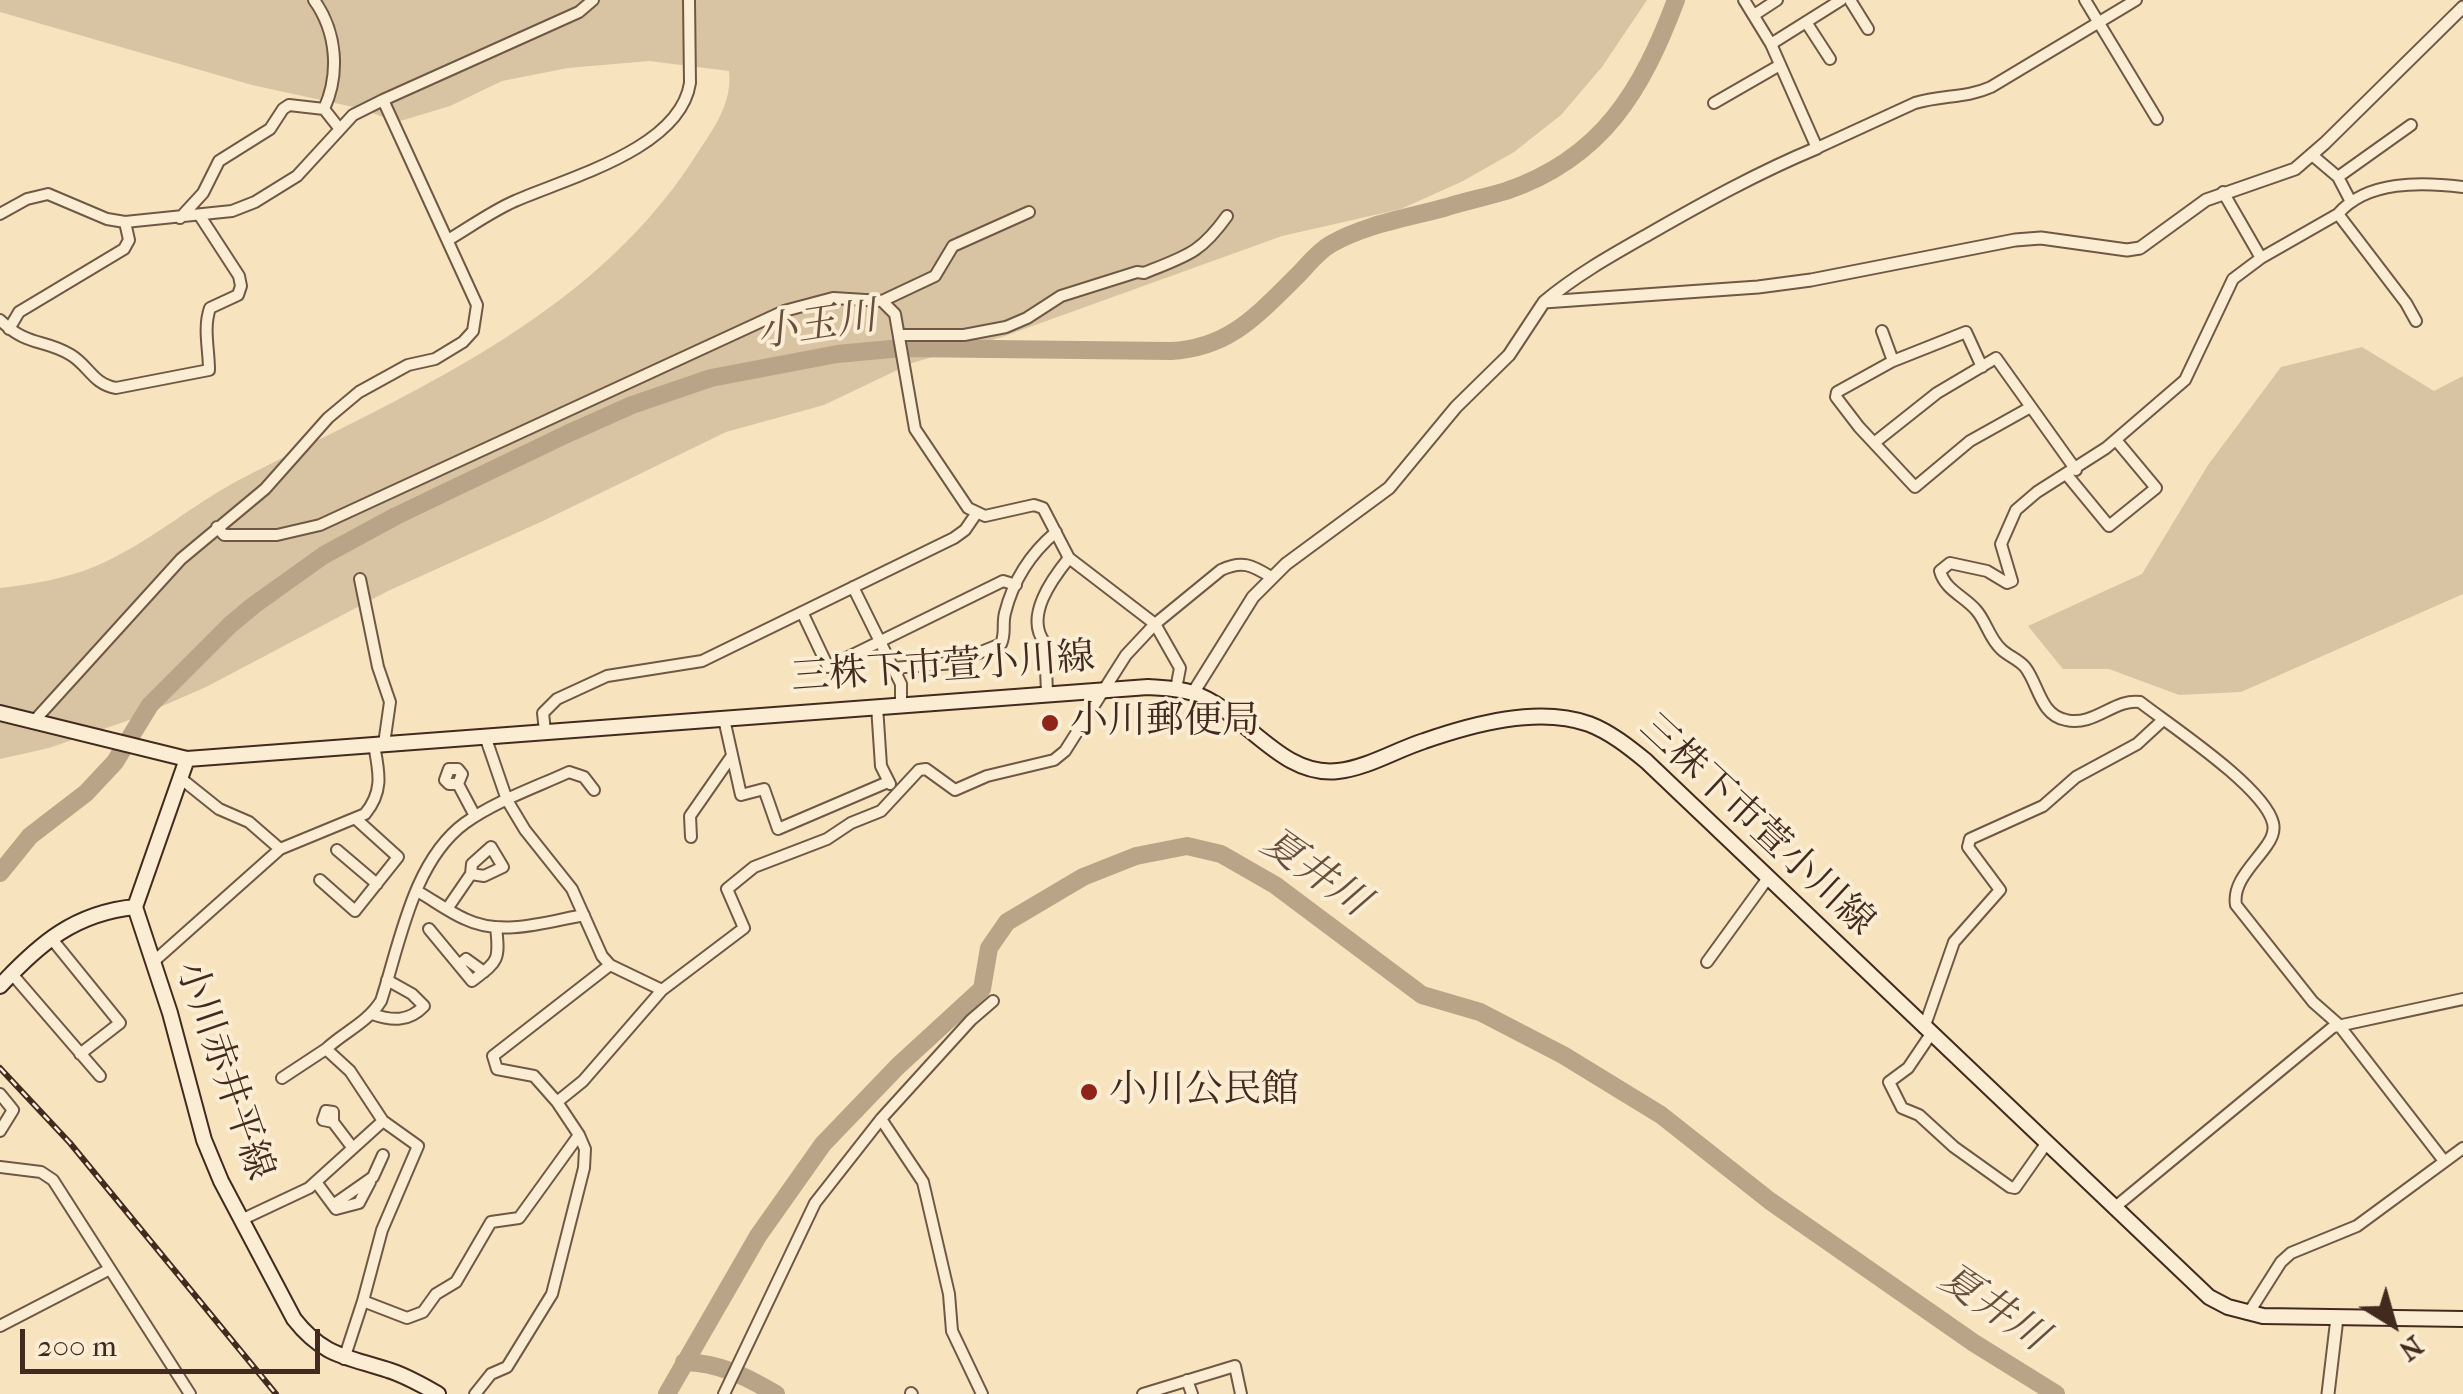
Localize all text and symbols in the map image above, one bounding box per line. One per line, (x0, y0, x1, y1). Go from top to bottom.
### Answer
water label: 小玉川 (754, 294, 880, 360)
street label: 三株下市萱小川線 (790, 636, 1096, 702)
place label: 小川郵便局 (1070, 700, 1260, 746)
street label: 三株下市萱小川線 (1629, 706, 1883, 946)
marker: 小川郵便局 (1039, 712, 1061, 734)
water label: 夏井川 (1251, 820, 1377, 928)
street label: 小川赤井平線 (164, 956, 282, 1186)
place label: 小川公民館 (1109, 1069, 1299, 1115)
marker: 小川公民館 (1078, 1081, 1100, 1103)
water label: 夏井川 (1929, 1256, 2055, 1362)
north arrow (2343, 1274, 2443, 1374)
scale bar (25, 1309, 325, 1371)
text: 200 m (37, 1329, 117, 1364)
text: N (2393, 1329, 2430, 1368)

